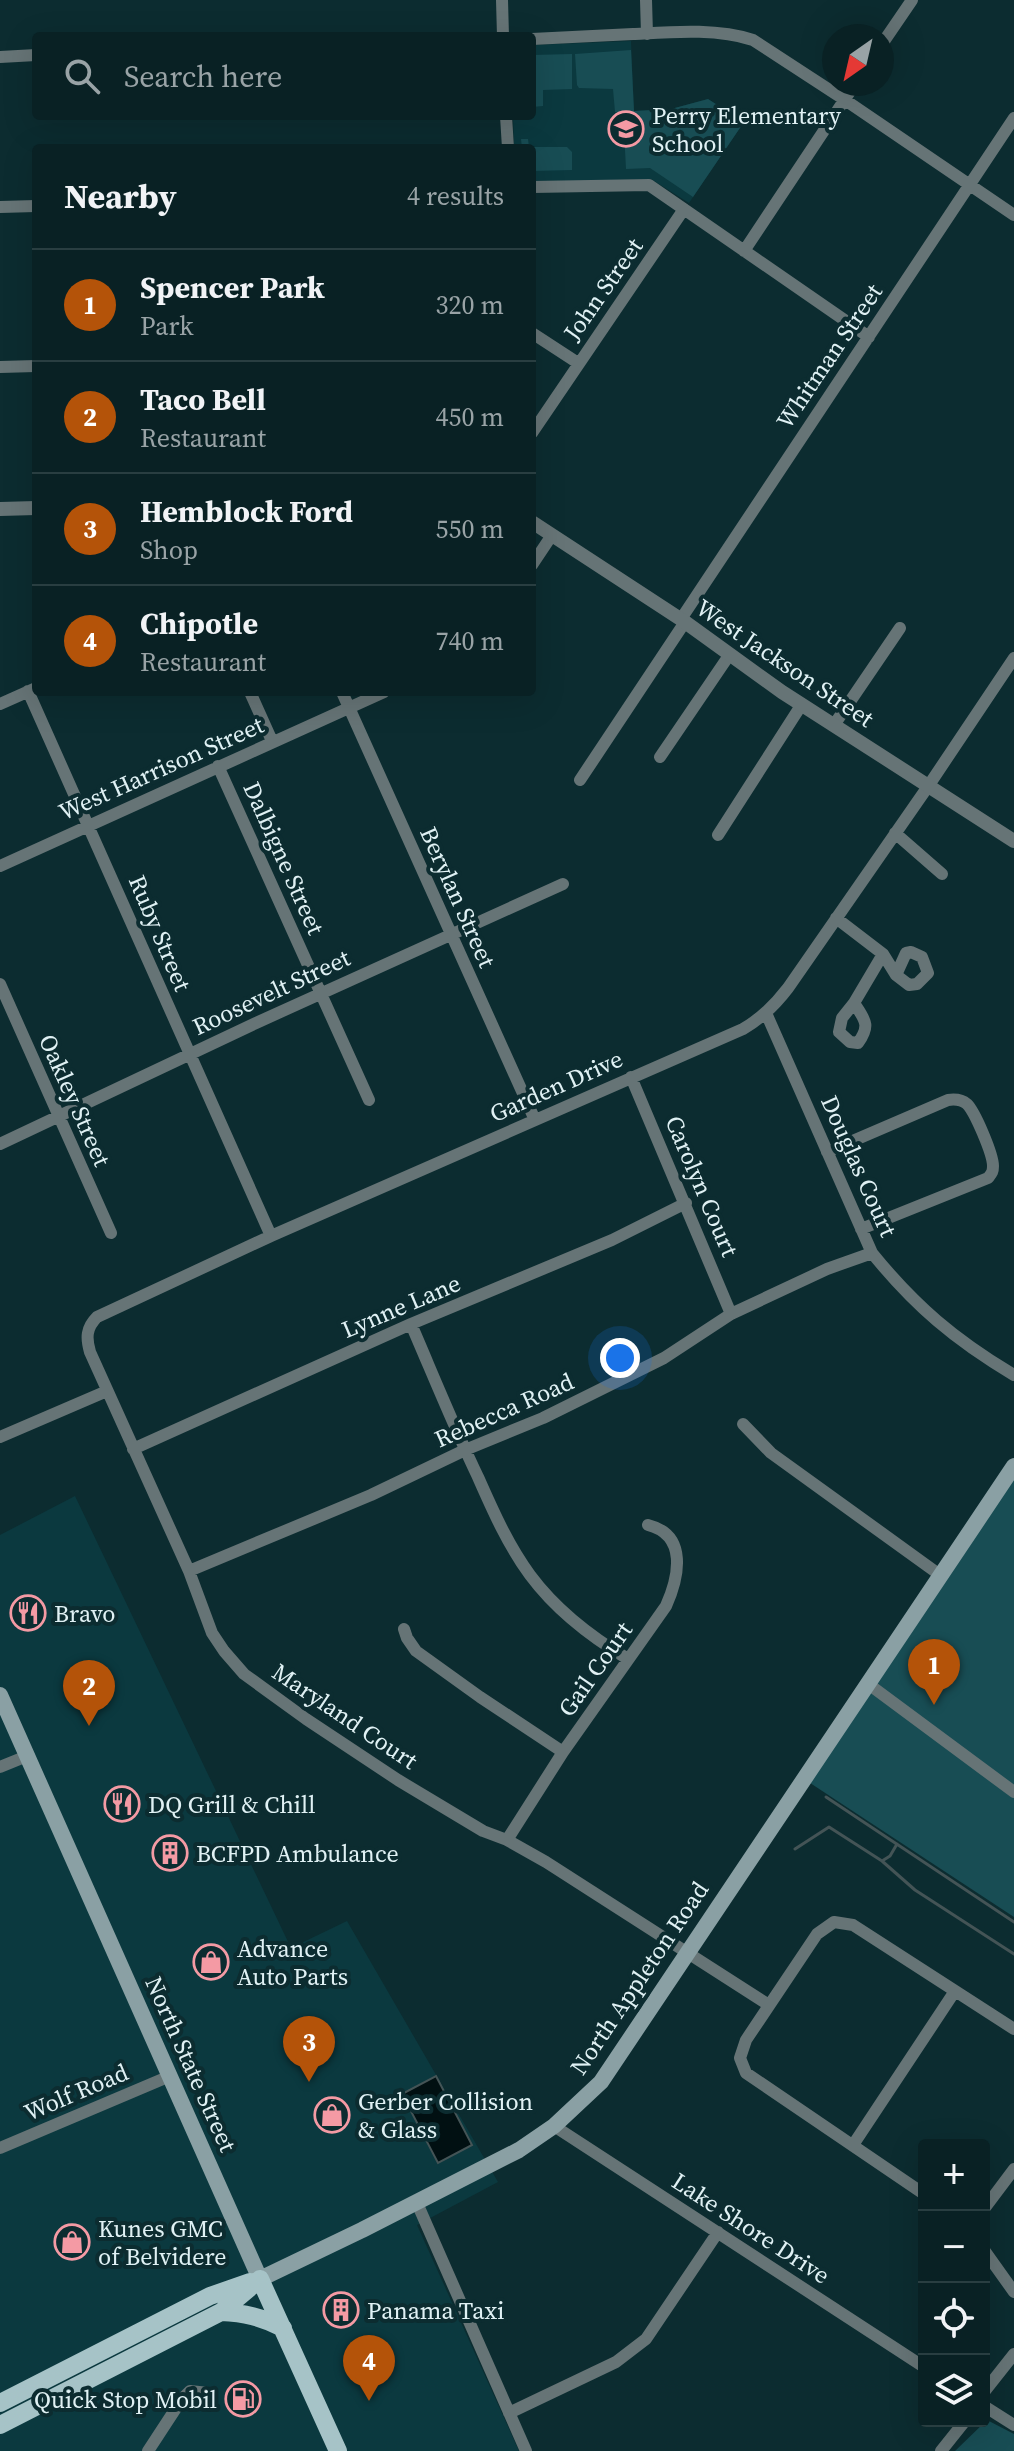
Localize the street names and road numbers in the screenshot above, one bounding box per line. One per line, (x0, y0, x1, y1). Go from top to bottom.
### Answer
street label: John Street (555, 231, 650, 348)
street label: Whitman Street (768, 277, 890, 435)
street label: West Jackson Street (690, 591, 881, 735)
street label: West Harrison Street (53, 708, 269, 828)
street label: Dalbigne Street (236, 776, 333, 940)
street label: Berylan Street (412, 821, 504, 973)
street label: Ruby Street (121, 870, 199, 996)
street label: Roosevelt Street (187, 941, 355, 1043)
street label: Oakley Street (31, 1029, 119, 1171)
street label: Garden Drive (484, 1042, 628, 1130)
street label: Douglas Court (813, 1090, 905, 1242)
street label: Carolyn Court (658, 1111, 747, 1262)
street label: Lynne Lane (337, 1266, 465, 1346)
street label: Rebecca Road (429, 1364, 579, 1455)
street label: Gail Court (550, 1615, 640, 1723)
street label: Maryland Court (266, 1655, 424, 1777)
street label: North Appleton Road (562, 1875, 716, 2081)
street label: North State Street (138, 1971, 245, 2157)
street label: Wolf Road (19, 2055, 133, 2129)
street label: Lake Shore Drive (666, 2165, 836, 2291)

